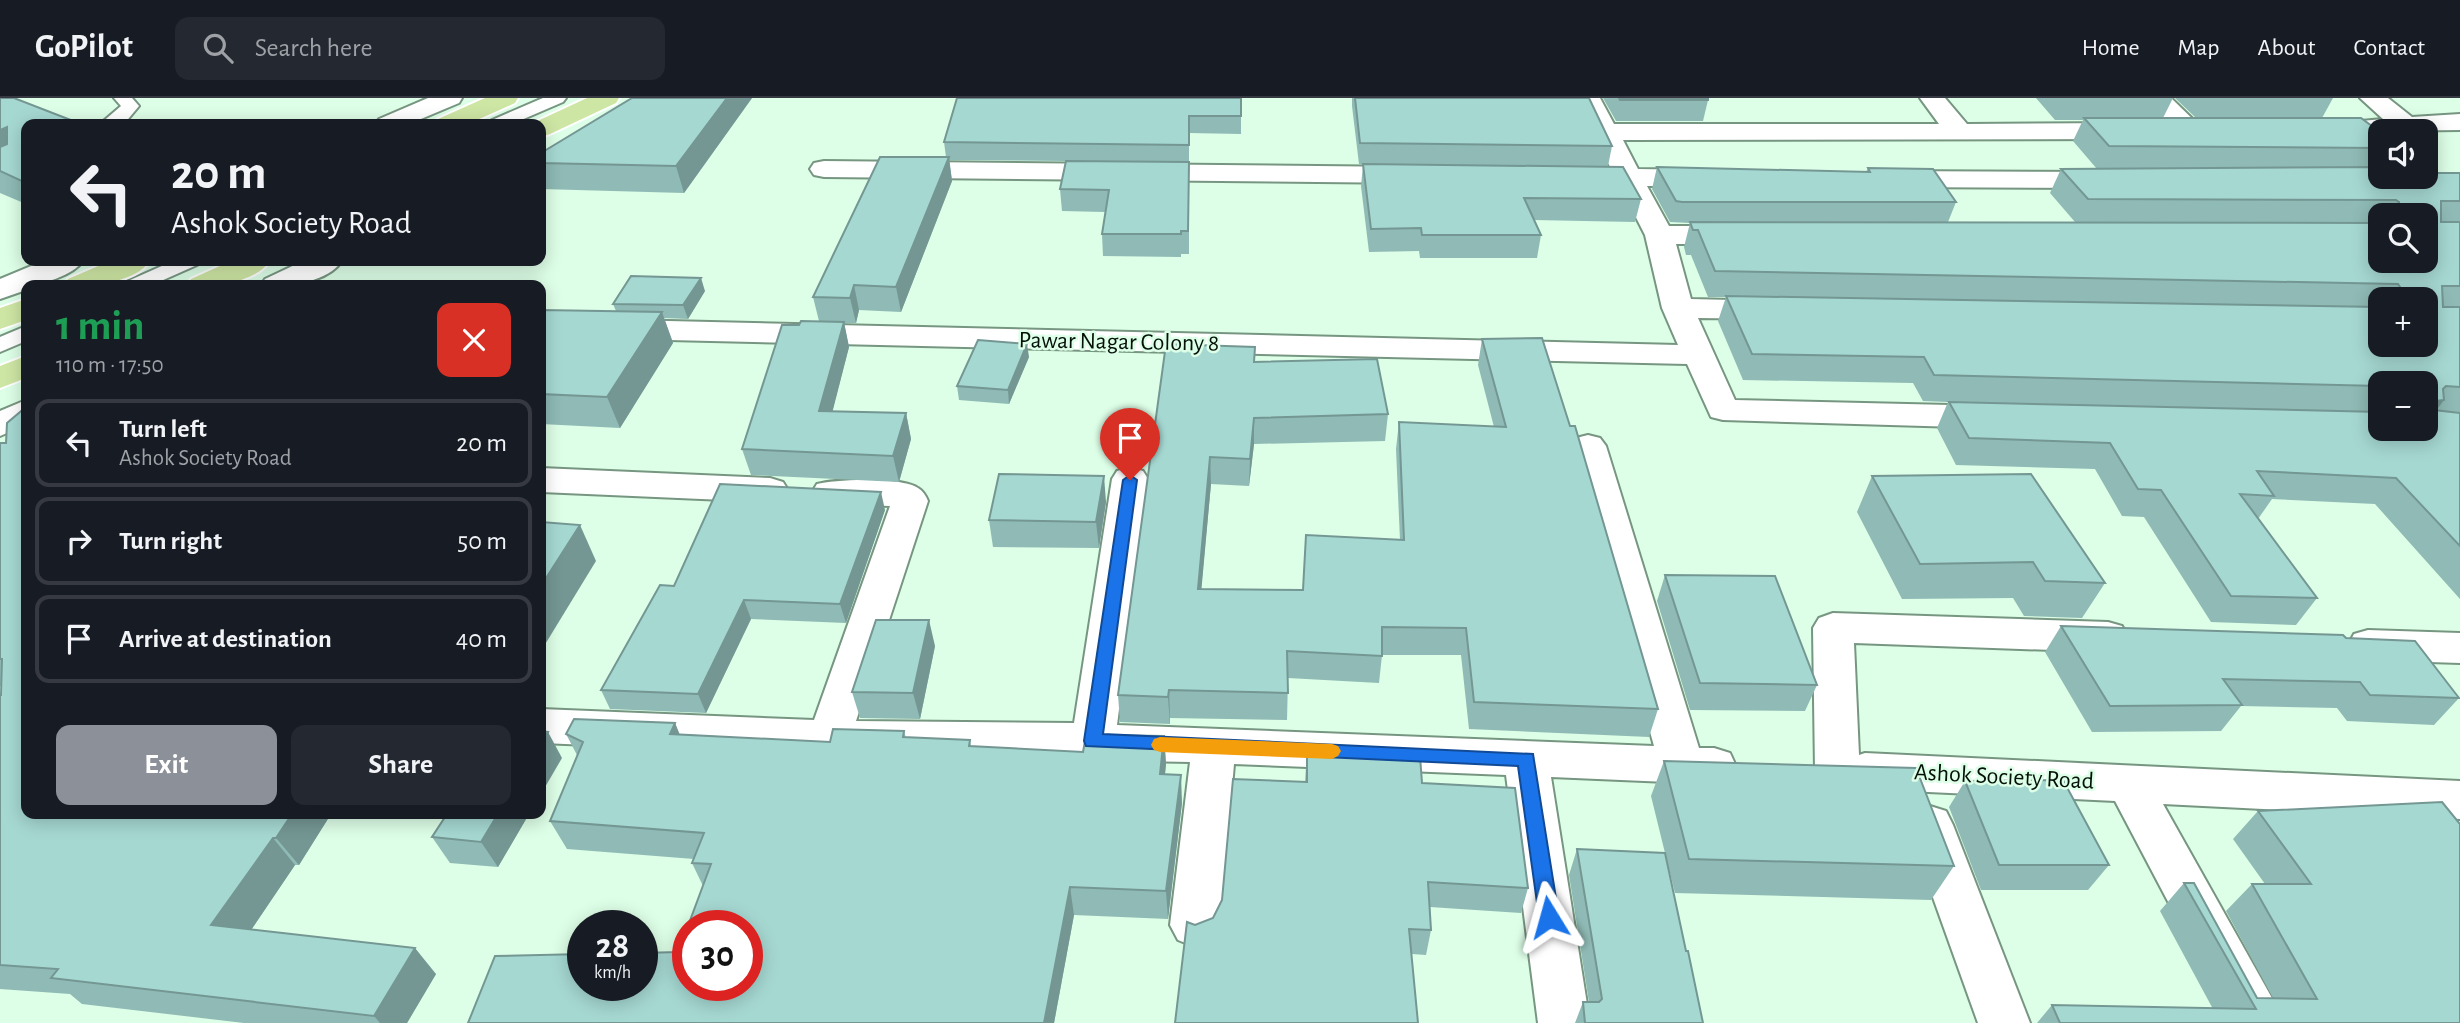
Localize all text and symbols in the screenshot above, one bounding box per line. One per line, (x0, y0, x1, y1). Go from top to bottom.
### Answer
search box (175, 17, 665, 80)
icon: search (199, 29, 237, 67)
text: GoPilot (35, 31, 133, 64)
text: Search here (255, 35, 372, 61)
text: Home (2082, 36, 2140, 60)
text: Map (2178, 36, 2220, 60)
text: About (2258, 36, 2315, 60)
text: Contact (2353, 36, 2425, 60)
map controls (2368, 119, 2438, 441)
button: sound (2368, 119, 2438, 189)
icon: left (56, 147, 147, 238)
text: 20 m (171, 149, 267, 198)
button: search (2368, 203, 2438, 273)
text: Ashok Society Road (171, 207, 411, 239)
button: + (2368, 287, 2438, 357)
button: close (437, 303, 511, 377)
text: 1 min (56, 305, 145, 347)
street label: Pawar Nagar Colony 8 (1018, 328, 1220, 356)
text: 110 m · 17:50 (56, 354, 164, 377)
button: − (2368, 371, 2438, 441)
pin (1100, 408, 1160, 480)
text: Turn left (119, 416, 207, 442)
icon: arrive (1111, 419, 1149, 457)
icon: left (60, 424, 98, 462)
text: 20 m (456, 430, 507, 456)
text: Ashok Society Road (119, 447, 292, 470)
icon: right (60, 522, 98, 560)
text: Turn right (119, 528, 222, 554)
text: 50 m (457, 528, 507, 554)
icon: arrive (60, 620, 98, 658)
text: Arrive at destination (119, 626, 332, 652)
text: 40 m (456, 626, 507, 652)
button: Exit (56, 725, 277, 805)
button: Share (291, 725, 511, 805)
street label: Ashok Society Road (1913, 760, 2095, 794)
position arrow (1512, 880, 1586, 954)
speed limit sign: 30 (672, 910, 763, 1001)
text: 28 (596, 929, 629, 964)
text: km/h (594, 964, 631, 982)

